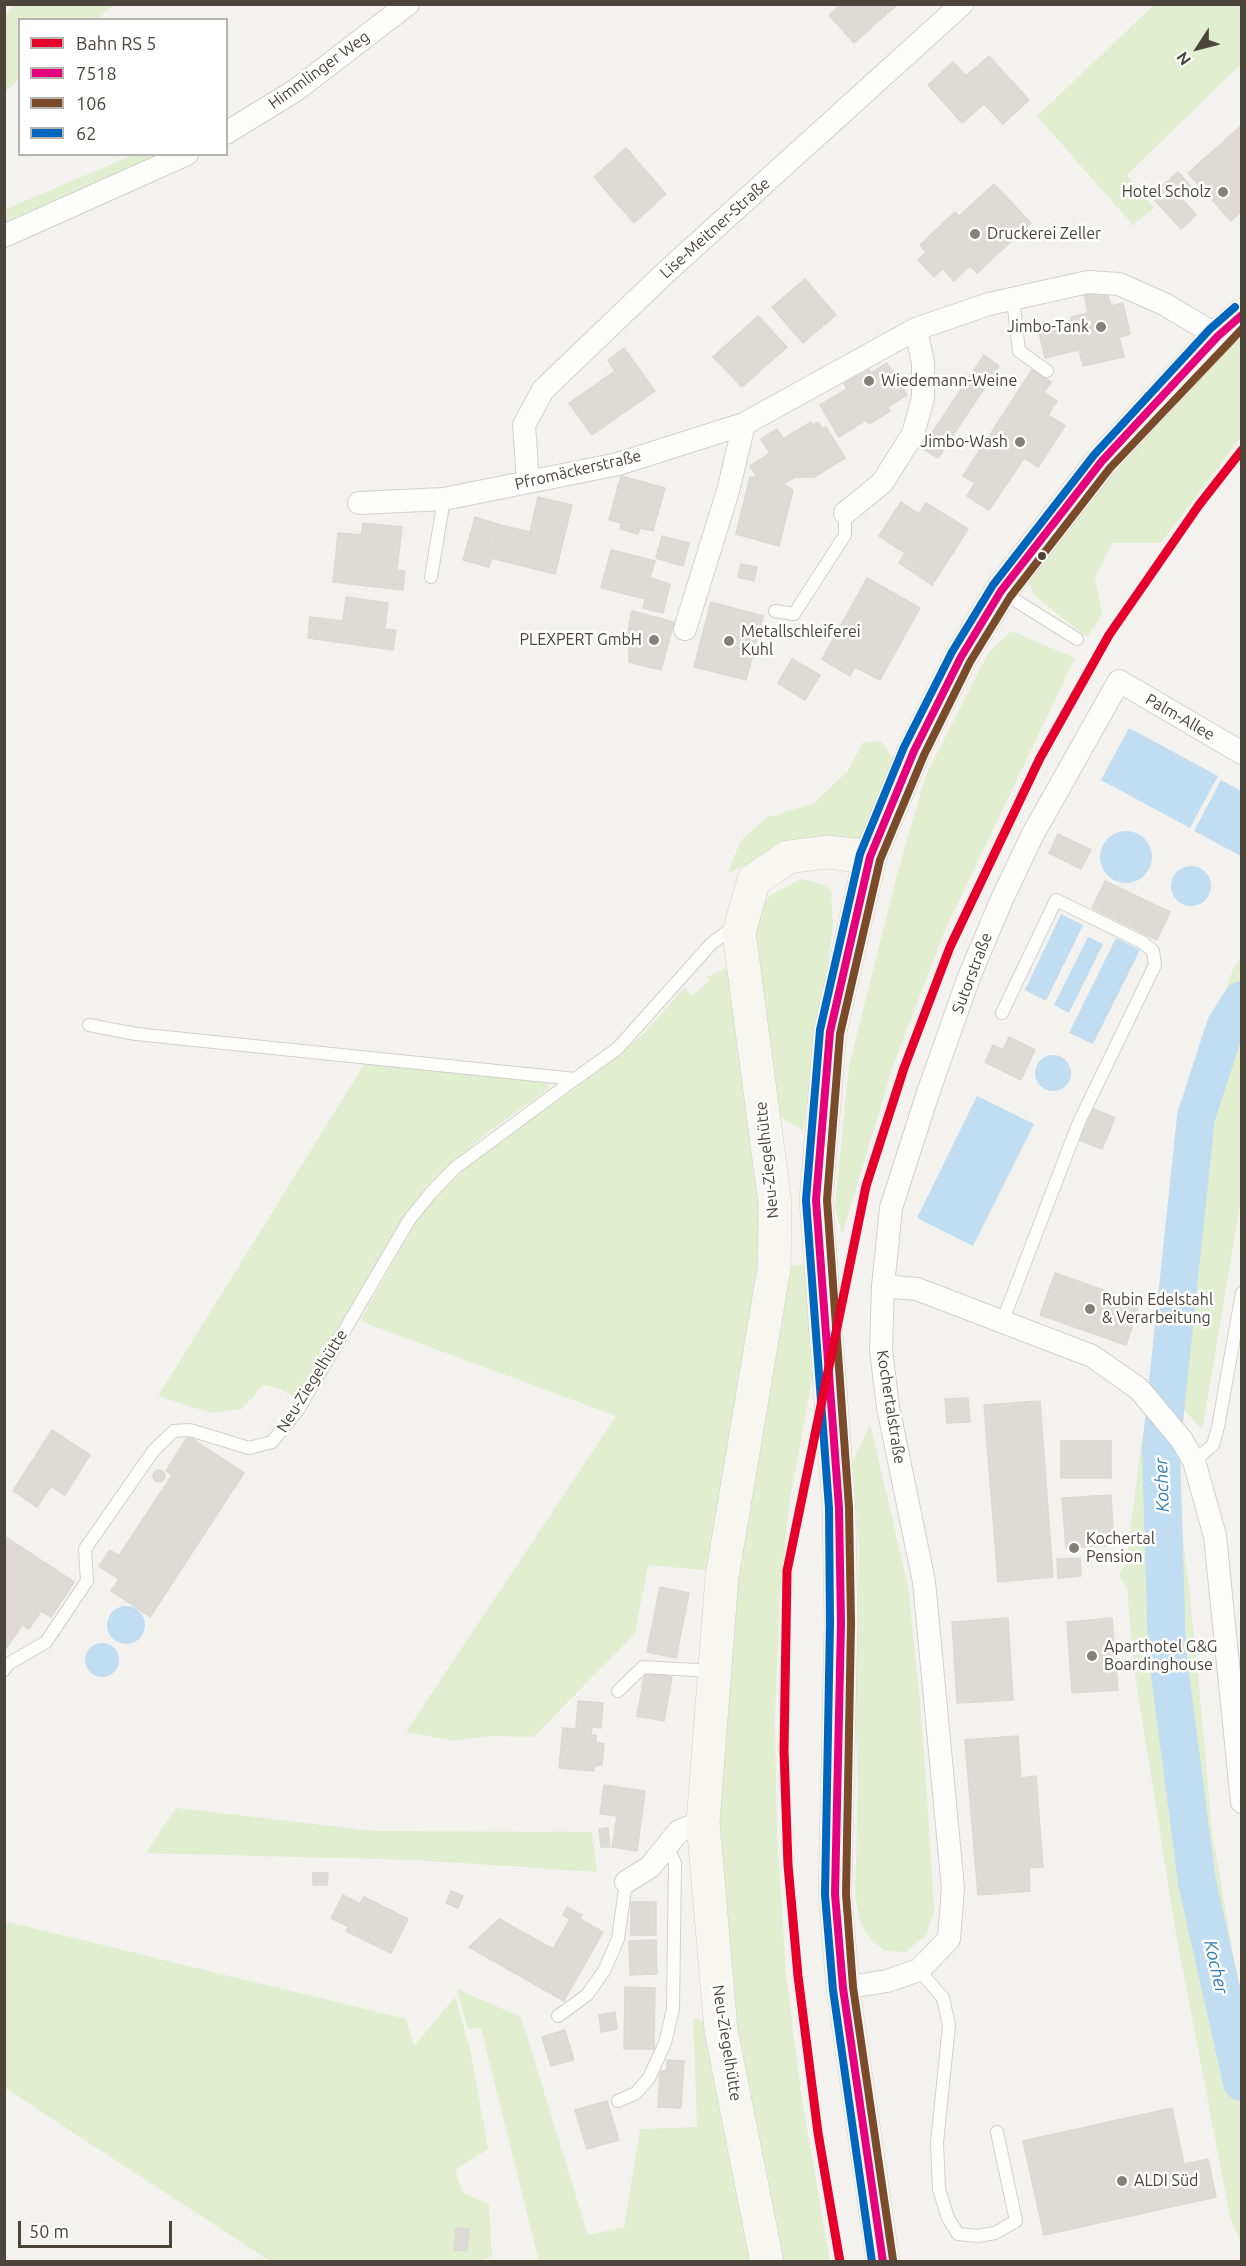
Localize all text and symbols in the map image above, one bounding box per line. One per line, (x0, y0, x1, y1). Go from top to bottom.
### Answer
legend (18, 18, 228, 156)
north arrow (1168, 18, 1228, 78)
street label: Himmlinger Weg (265, 27, 373, 113)
text: Bahn RS 5 (76, 33, 156, 53)
text: N (1173, 48, 1194, 69)
text: 7518 (76, 63, 117, 83)
text: 106 (76, 93, 106, 113)
text: 62 (76, 123, 96, 143)
street label: Lise-Meitner-Straße (656, 174, 774, 282)
place label: Hotel Scholz (1122, 182, 1211, 202)
marker: Hotel Scholz (1216, 185, 1230, 199)
place label: Druckerei Zeller (987, 224, 1101, 244)
marker: Druckerei Zeller (968, 227, 982, 241)
place label: Jimbo-Tank (1007, 317, 1089, 337)
marker: Jimbo-Tank (1094, 320, 1108, 334)
place label: Wiedemann-Weine (881, 371, 1017, 391)
marker: Wiedemann-Weine (862, 374, 876, 388)
place label: Jimbo-Wash (920, 432, 1008, 452)
marker: Jimbo-Wash (1013, 435, 1027, 449)
street label: Pfromäckerstraße (513, 446, 643, 494)
unlabelled marker (1036, 550, 1048, 562)
place label: Metallschleiferei Kuhl (741, 622, 861, 660)
place label: PLEXPERT GmbH (519, 630, 642, 650)
marker: PLEXPERT GmbH (647, 633, 661, 647)
marker: Metallschleiferei Kuhl (722, 634, 736, 648)
street label: Palm-Allee (1142, 690, 1218, 744)
street label: Sutorstraße (948, 930, 996, 1016)
street label: Neu-Ziegelhütte (751, 1100, 783, 1220)
place label: Rubin Edelstahl & Verarbeitung (1102, 1290, 1213, 1328)
marker: Rubin Edelstahl & Verarbeitung (1083, 1302, 1097, 1316)
street label: Neu-Ziegelhütte (273, 1326, 351, 1436)
street label: Kochertalstraße (873, 1349, 909, 1465)
water label: Kocher (1150, 1457, 1174, 1513)
place label: Kochertal Pension (1086, 1529, 1155, 1567)
marker: Kochertal Pension (1067, 1541, 1081, 1555)
place label: Aparthotel G&G Boardinghouse (1104, 1637, 1217, 1675)
marker: Aparthotel G&G Boardinghouse (1085, 1649, 1099, 1663)
water label: Kocher (1199, 1938, 1233, 1996)
street label: Neu-Ziegelhütte (708, 1983, 746, 2103)
place label: ALDI Süd (1134, 2171, 1198, 2191)
marker: ALDI Süd (1115, 2174, 1129, 2188)
scale bar (21, 2209, 176, 2247)
text: 50 m (29, 2221, 69, 2241)

